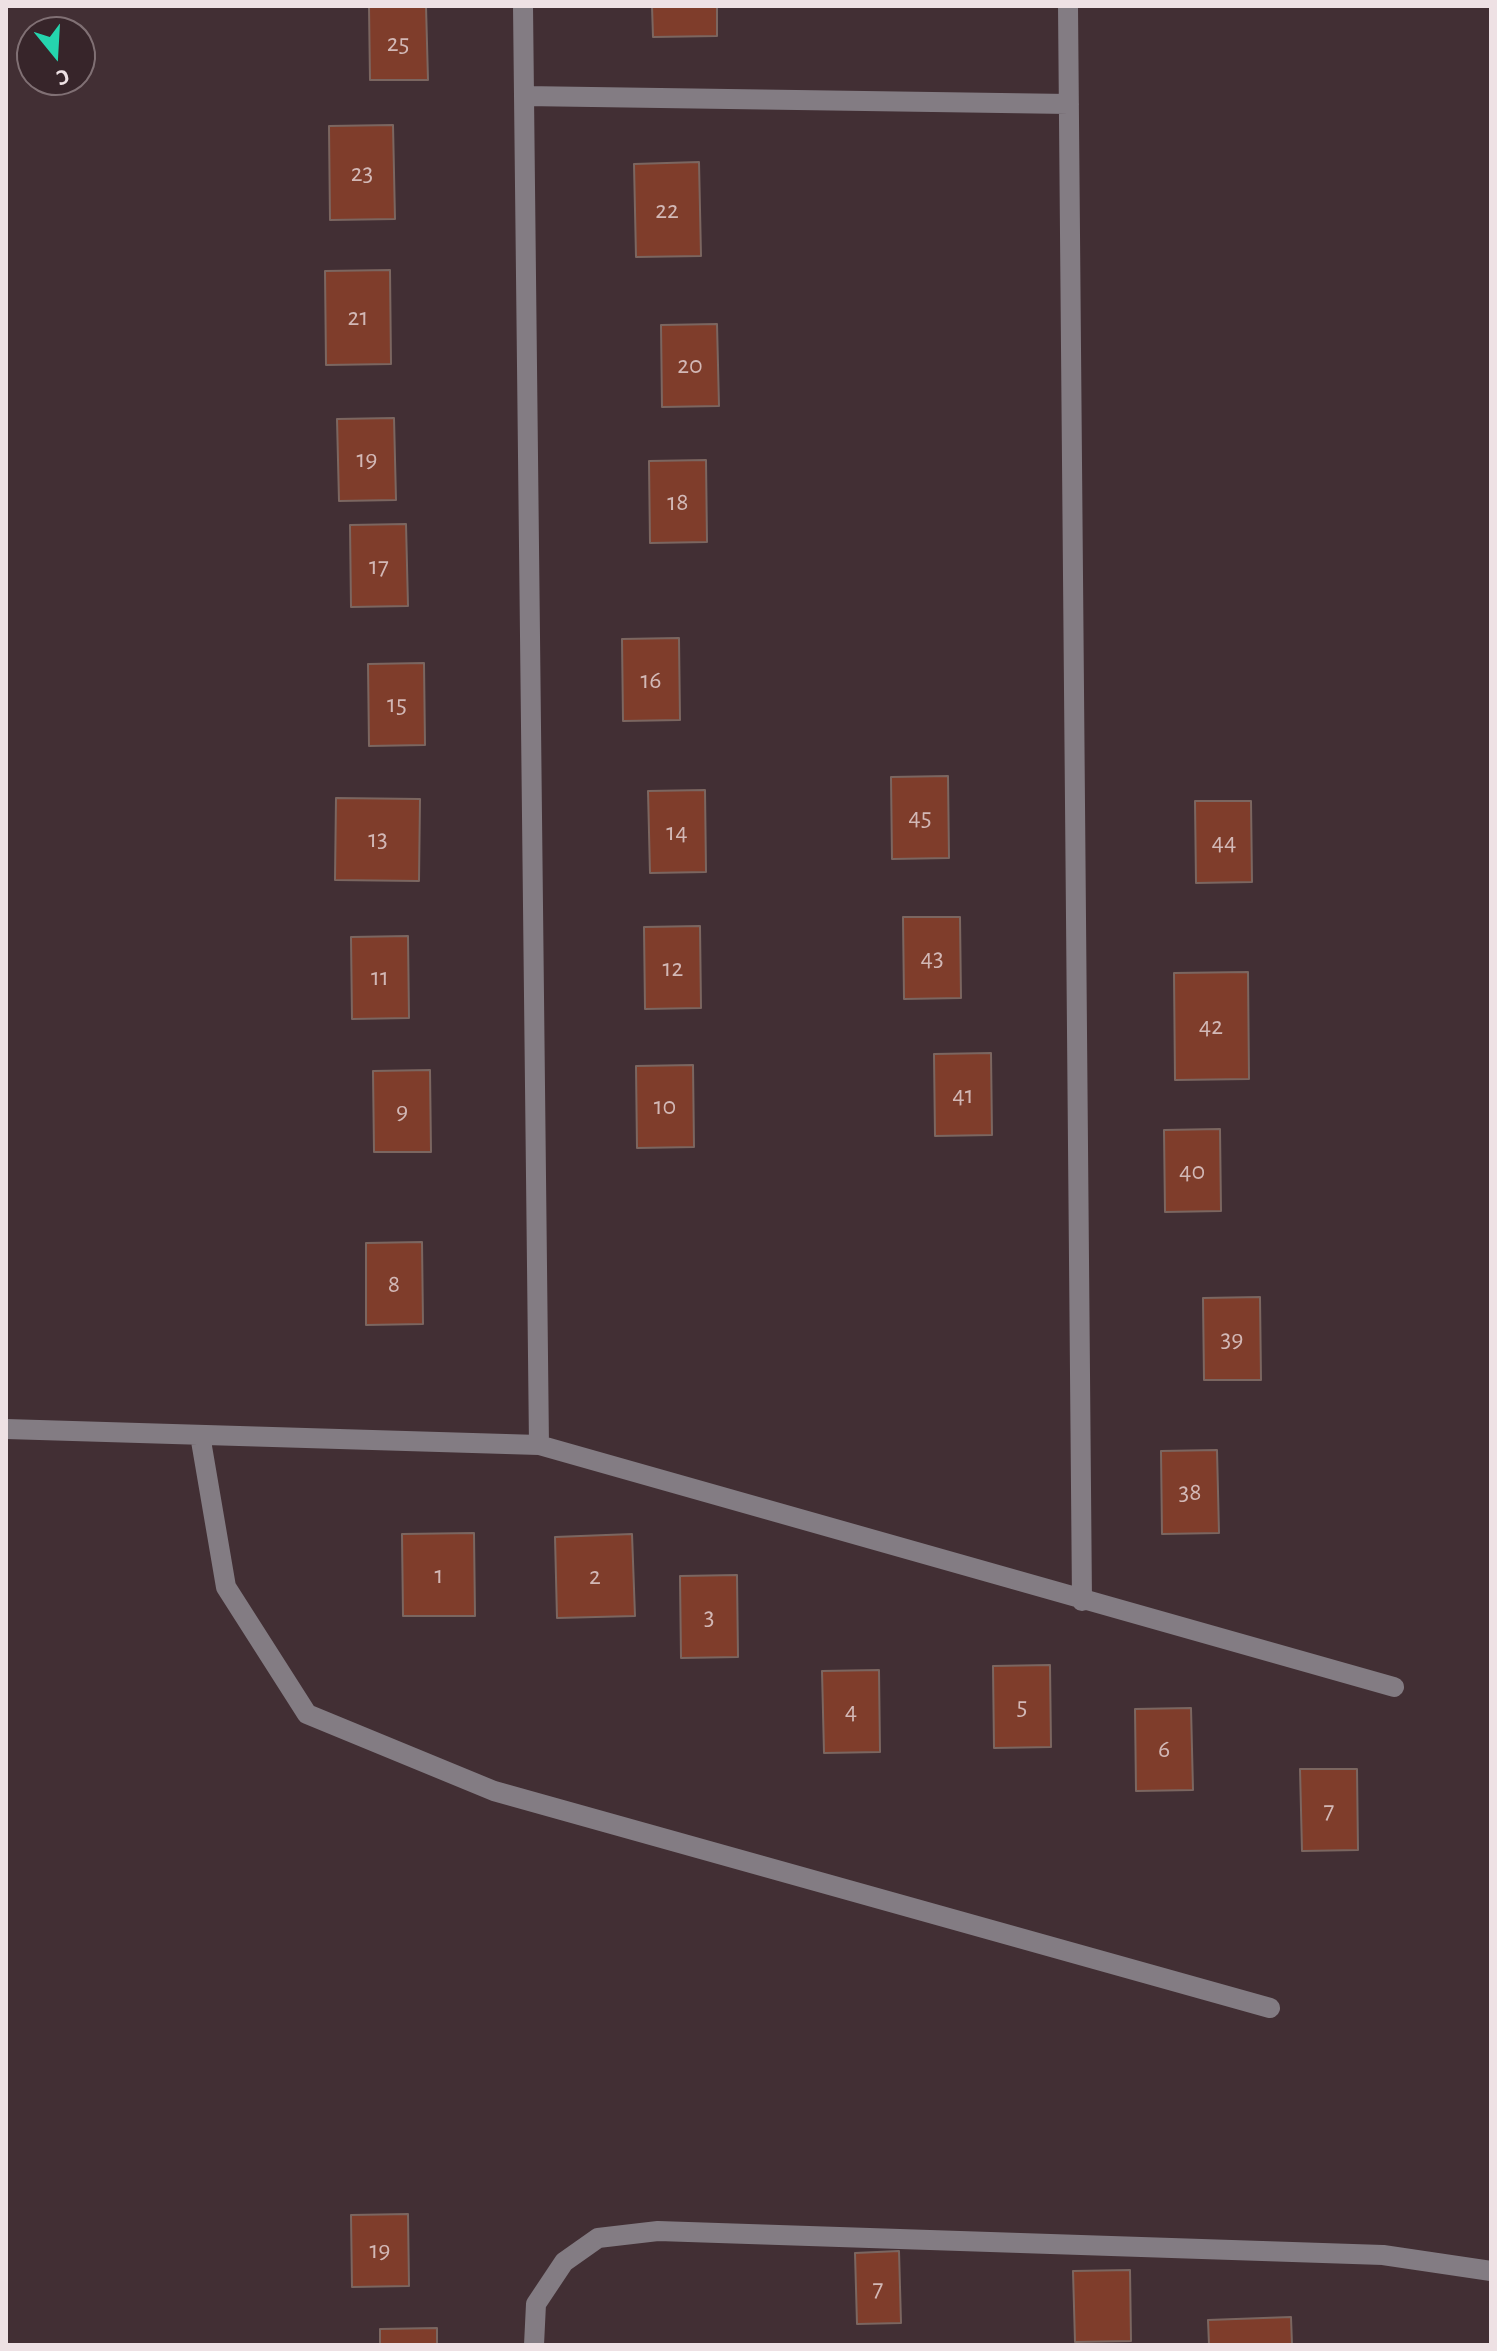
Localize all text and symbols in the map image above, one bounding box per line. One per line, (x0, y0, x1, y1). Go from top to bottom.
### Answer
north arrow (16, 16, 96, 96)
house number: 25 (387, 27, 409, 59)
text: С (54, 65, 72, 89)
house number: 23 (351, 157, 373, 189)
house number: 22 (655, 194, 679, 226)
house number: 21 (348, 301, 368, 333)
house number: 20 (677, 349, 703, 381)
house number: 19 (356, 443, 378, 475)
house number: 18 (667, 486, 689, 518)
house number: 17 (369, 550, 389, 582)
house number: 16 (640, 664, 662, 696)
house number: 15 (387, 688, 407, 720)
house number: 45 (908, 801, 932, 833)
house number: 14 (666, 816, 688, 848)
house number: 13 (368, 823, 388, 855)
house number: 44 (1211, 826, 1237, 858)
house number: 43 (920, 942, 944, 974)
house number: 12 (663, 952, 683, 984)
house number: 11 (371, 961, 389, 993)
house number: 42 (1199, 1010, 1223, 1042)
house number: 41 (952, 1079, 974, 1111)
house number: 10 (654, 1090, 676, 1122)
house number: 9 (396, 1095, 408, 1127)
house number: 40 (1179, 1155, 1205, 1187)
house number: 8 (388, 1268, 400, 1300)
house number: 39 (1221, 1323, 1243, 1355)
house number: 38 (1178, 1476, 1202, 1508)
house number: 1 (435, 1559, 443, 1591)
house number: 2 (589, 1560, 601, 1592)
house number: 3 (704, 1601, 714, 1633)
house number: 5 (1017, 1690, 1027, 1722)
house number: 4 (845, 1695, 857, 1727)
house number: 6 (1158, 1733, 1170, 1765)
house number: 7 (1324, 1794, 1334, 1826)
house number: 19 (369, 2234, 391, 2266)
house number: 7 (873, 2272, 883, 2304)

